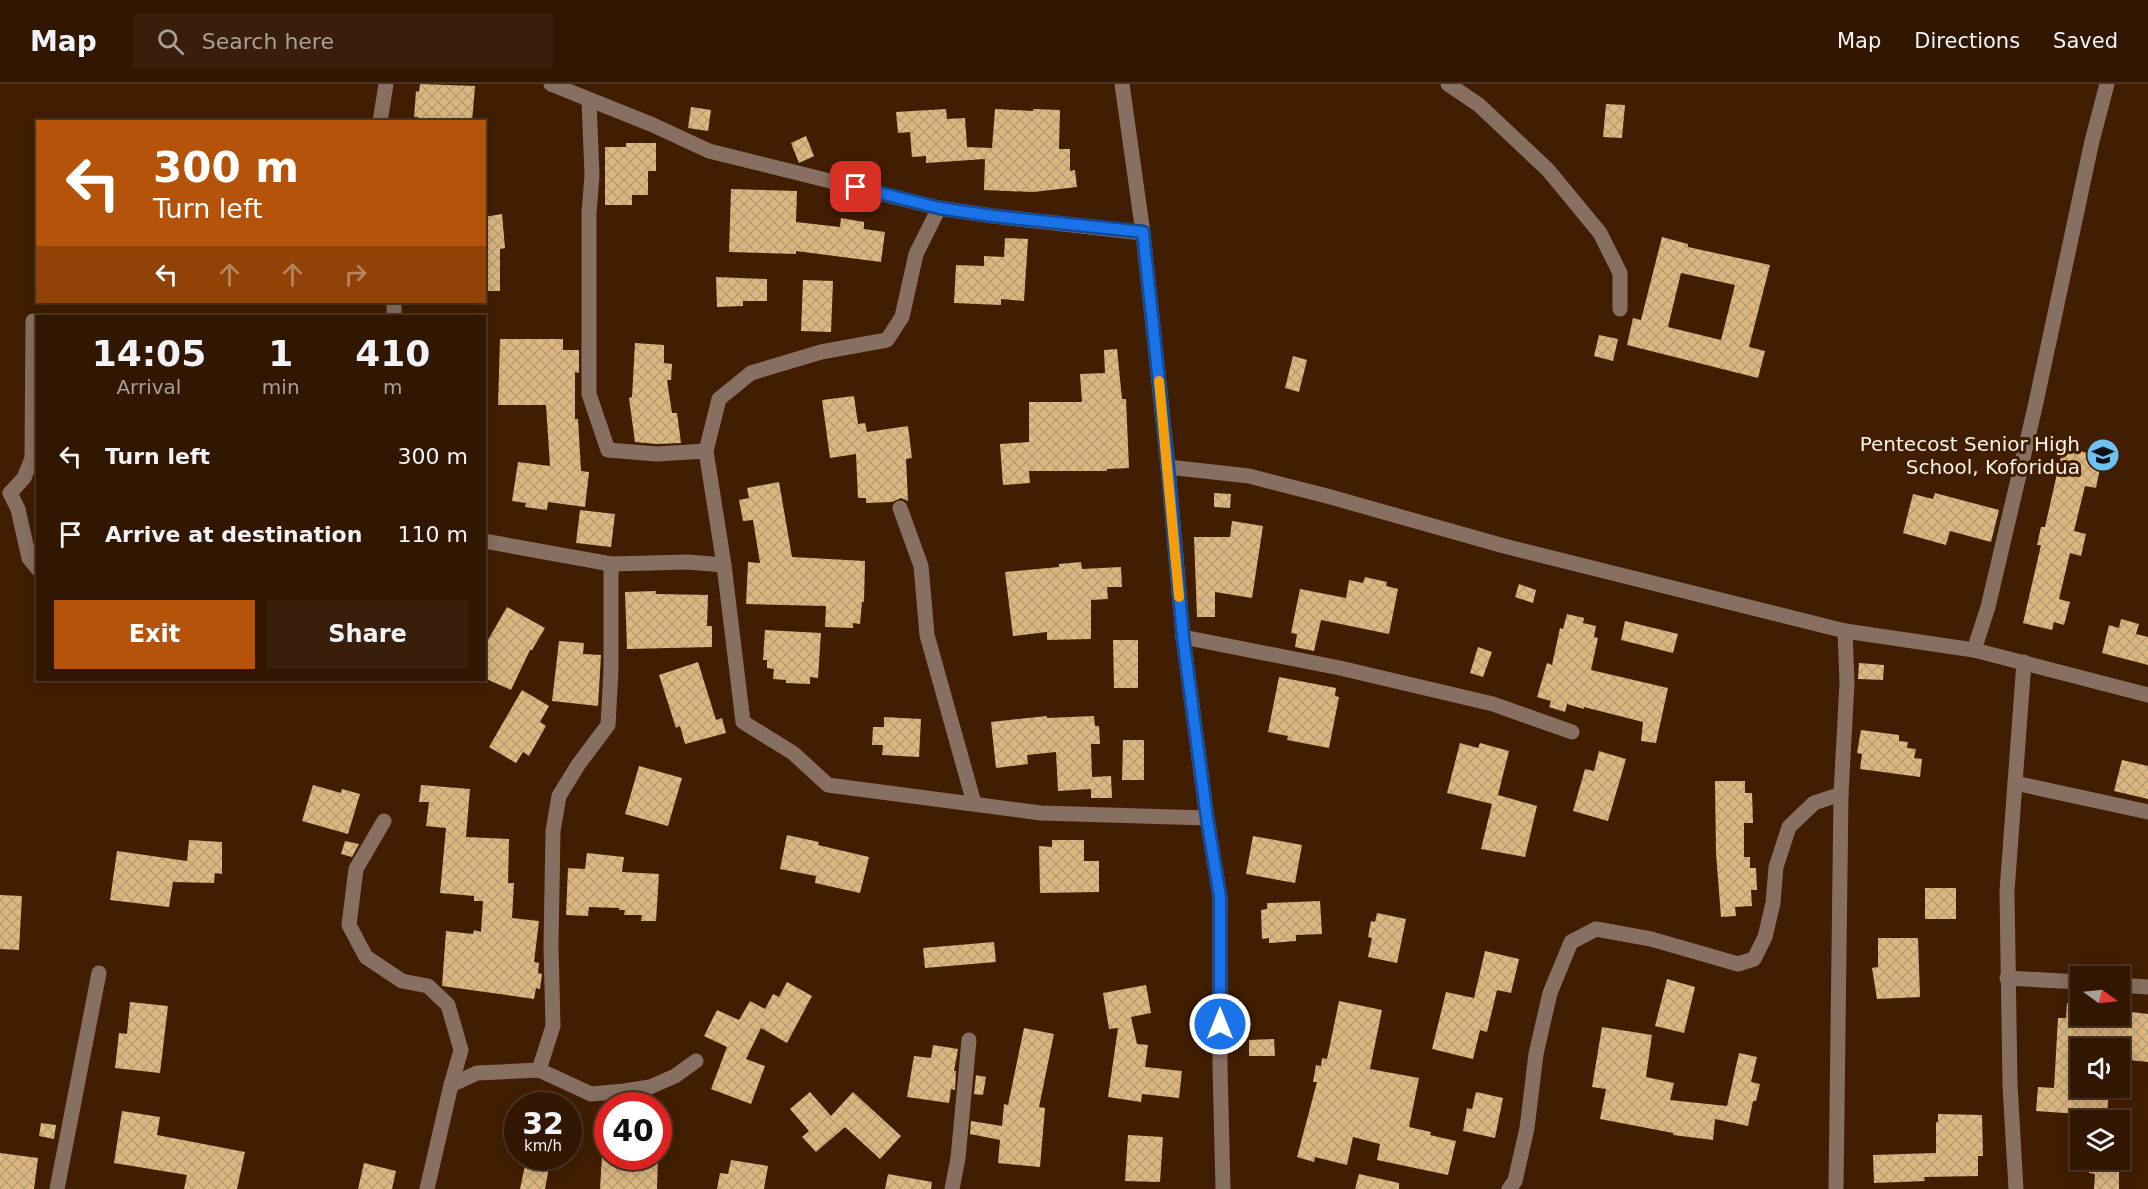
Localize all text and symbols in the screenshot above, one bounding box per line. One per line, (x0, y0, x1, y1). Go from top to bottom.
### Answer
search box (133, 14, 553, 68)
text: Map (30, 25, 97, 58)
icon: search (154, 25, 187, 58)
text: Search here (202, 29, 334, 54)
text: Map (1837, 29, 1881, 53)
text: Directions (1914, 29, 2020, 53)
text: Saved (2053, 29, 2118, 53)
text: 300 m (153, 143, 299, 192)
icon: left (54, 144, 132, 222)
pin (830, 161, 881, 212)
icon: arrive (839, 170, 872, 203)
text: Turn left (153, 193, 263, 224)
icon: left (150, 258, 183, 291)
icon: ahead (213, 258, 246, 291)
icon: ahead (276, 258, 309, 291)
icon: right (339, 258, 372, 291)
text: 14:05 (92, 333, 206, 374)
text: 1 (268, 333, 293, 374)
text: 410 (355, 333, 430, 374)
text: Arrival (116, 375, 181, 399)
text: min (262, 375, 300, 399)
text: m (383, 375, 403, 399)
place label: Pentecost Senior High School, Koforidua (1860, 432, 2080, 479)
school or university icon: Pentecost Senior High School, Koforidua (2085, 437, 2121, 473)
icon: left (54, 440, 87, 473)
text: Turn left (105, 444, 210, 469)
text: 300 m (398, 444, 468, 469)
icon: arrive (54, 518, 87, 551)
text: Arrive at destination (105, 522, 362, 547)
text: 110 m (398, 522, 468, 547)
button: Exit (54, 600, 255, 669)
button: Share (267, 600, 468, 669)
north arrow (2070, 966, 2130, 1026)
map controls (2070, 966, 2130, 1170)
position arrow (1188, 992, 1252, 1056)
button: sound (2070, 1038, 2130, 1098)
speed limit sign: 40 (594, 1092, 672, 1170)
text: 32 (522, 1106, 564, 1141)
button: layers (2070, 1110, 2130, 1170)
text: km/h (524, 1137, 562, 1155)

